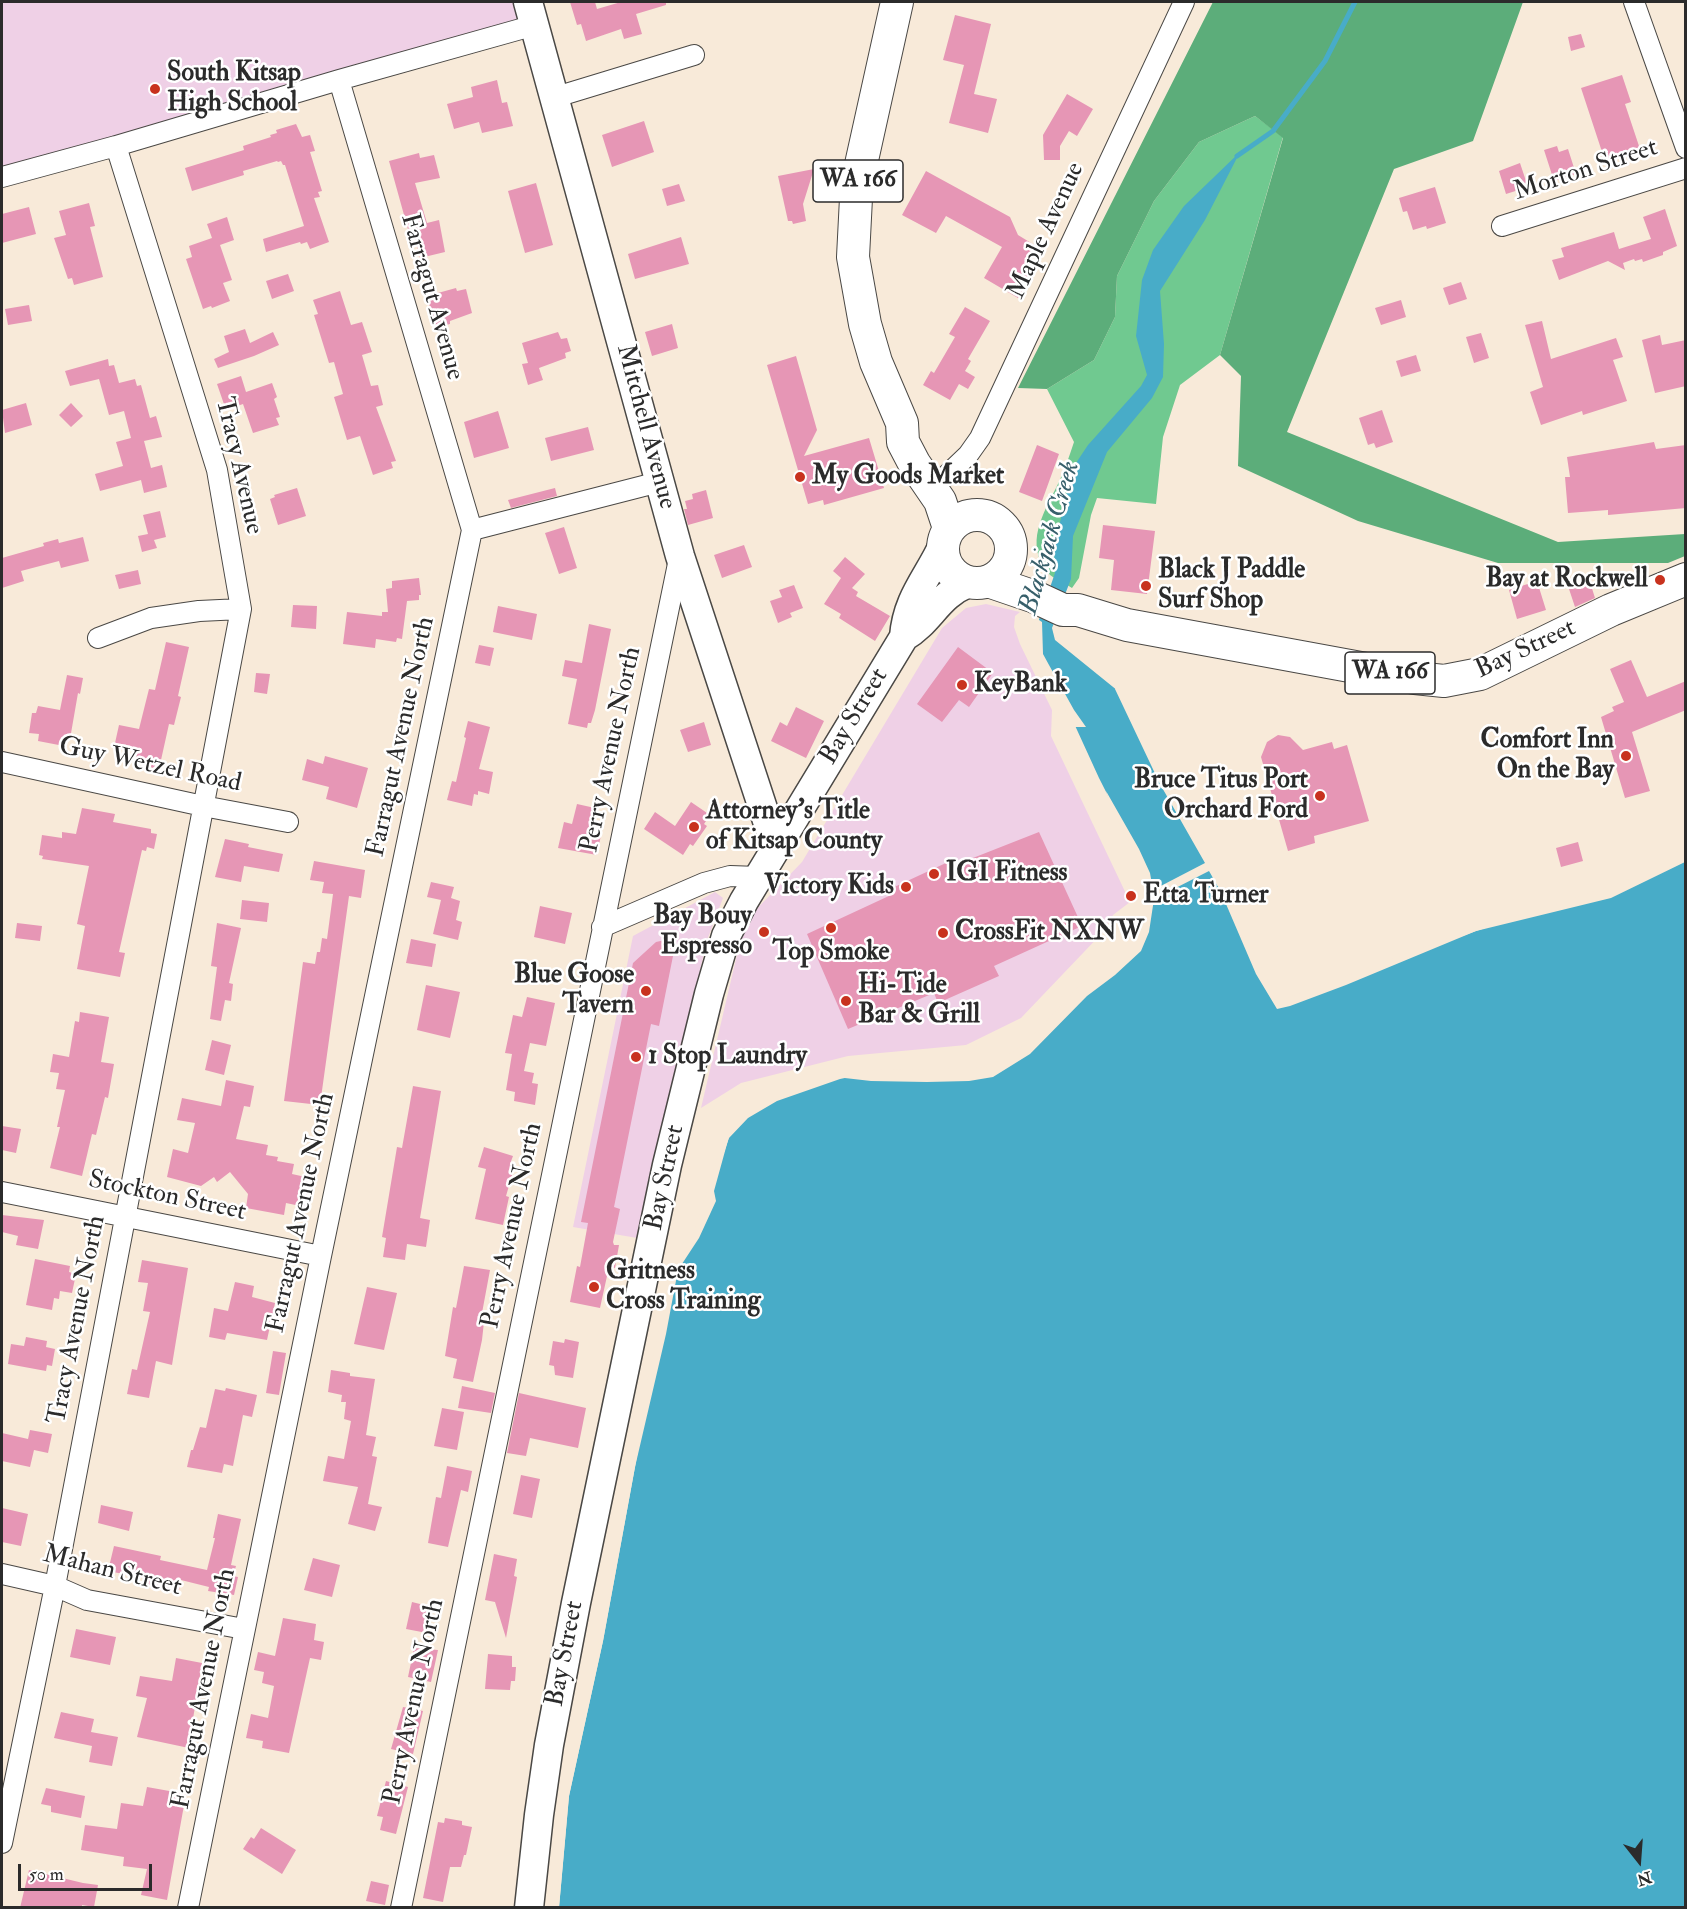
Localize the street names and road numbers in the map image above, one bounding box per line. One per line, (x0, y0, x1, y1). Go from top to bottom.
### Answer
street label: Morton Street (1510, 133, 1662, 209)
street label: Maple Avenue (1002, 158, 1092, 304)
road number: WA 166 (813, 160, 903, 202)
street label: Farragut Avenue (392, 210, 470, 384)
street label: Mitchell Avenue (608, 341, 682, 513)
street label: Tracy Avenue (207, 395, 269, 537)
street label: Bay Street (1471, 613, 1581, 687)
street label: Farragut Avenue North (361, 614, 443, 860)
street label: Perry Avenue North (575, 644, 649, 856)
road number: WA 166 (1345, 652, 1435, 694)
street label: Bay Street (814, 663, 896, 771)
street label: Guy Wetzel Road (56, 731, 244, 801)
street label: Farragut Avenue North (261, 1090, 343, 1336)
street label: Perry Avenue North (476, 1120, 550, 1332)
street label: Bay Street (640, 1122, 692, 1234)
street label: Stockton Street (85, 1165, 249, 1229)
street label: Tracy Avenue North (42, 1213, 114, 1427)
street label: Mahan Street (40, 1540, 184, 1604)
street label: Farragut Avenue North (166, 1566, 244, 1812)
street label: Perry Avenue North (378, 1596, 452, 1808)
street label: Bay Street (540, 1598, 592, 1710)

